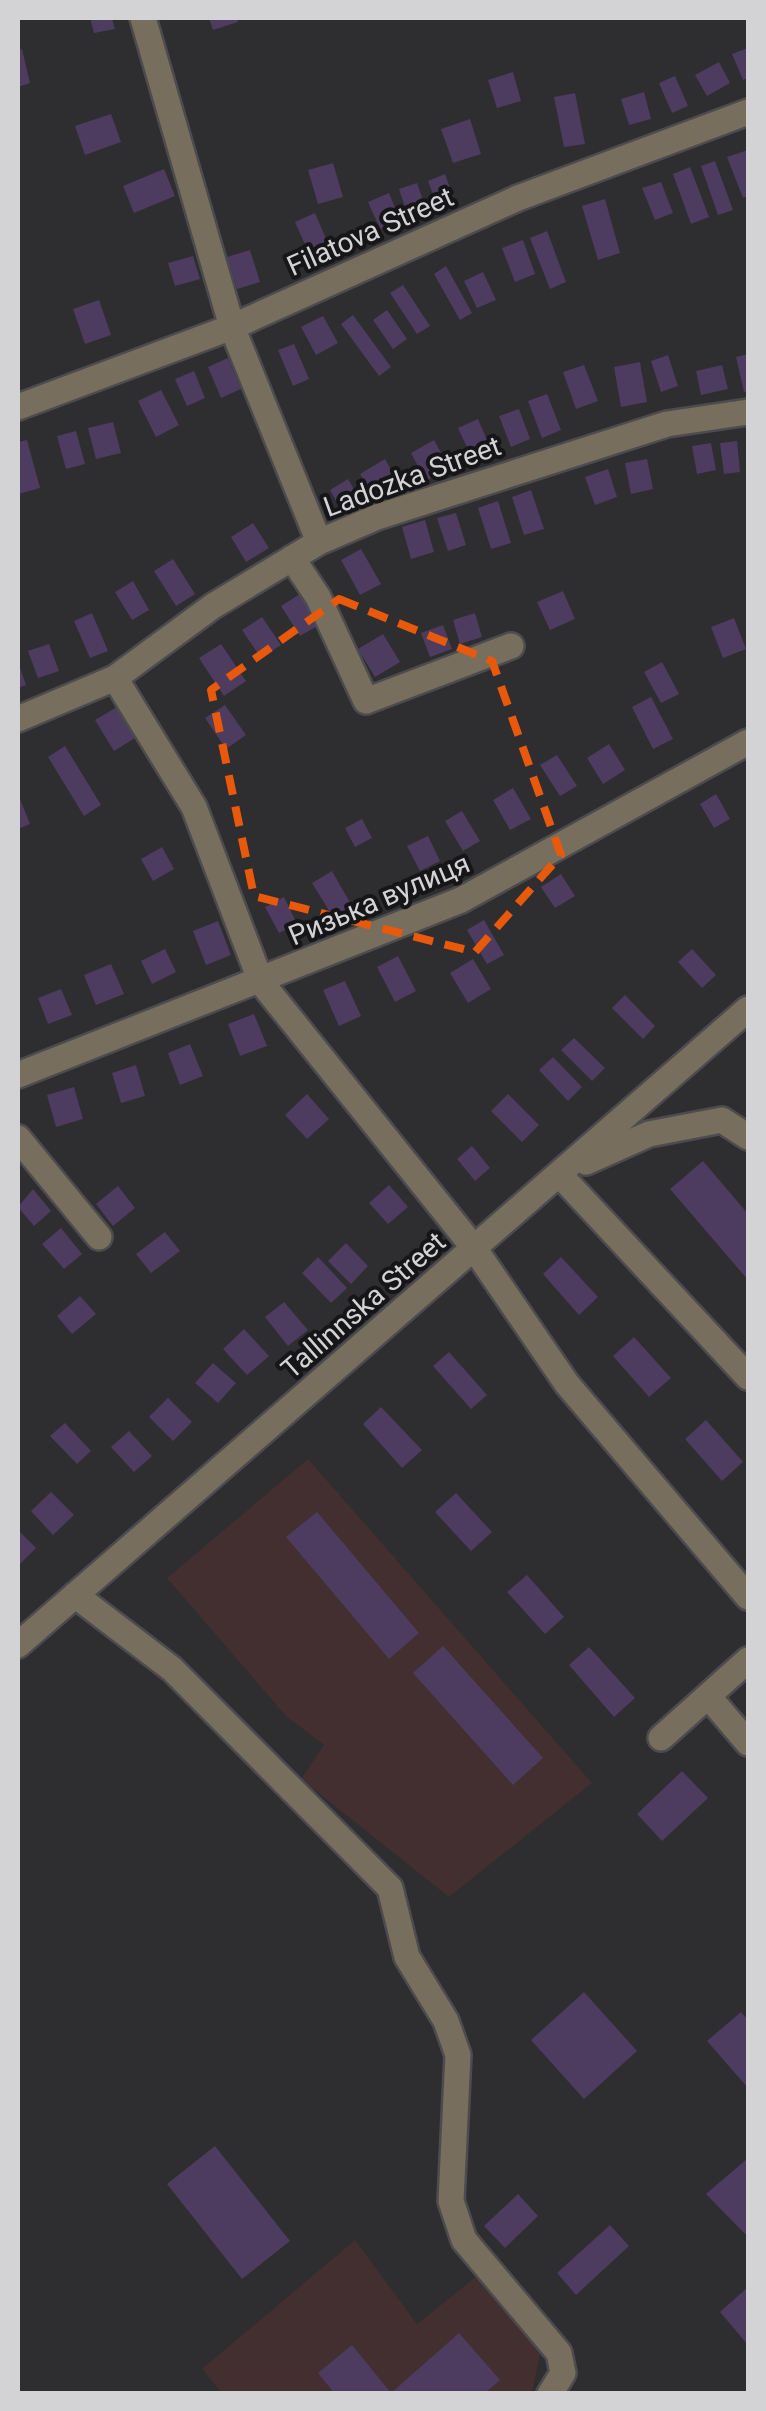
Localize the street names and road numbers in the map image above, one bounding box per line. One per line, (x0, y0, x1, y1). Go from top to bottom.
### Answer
street label: Filatova Street (282, 180, 458, 283)
street label: Ladozka Street (319, 429, 505, 524)
street label: Ризька вулиця (284, 846, 475, 952)
street label: Tallinnska Street (275, 1225, 452, 1386)

